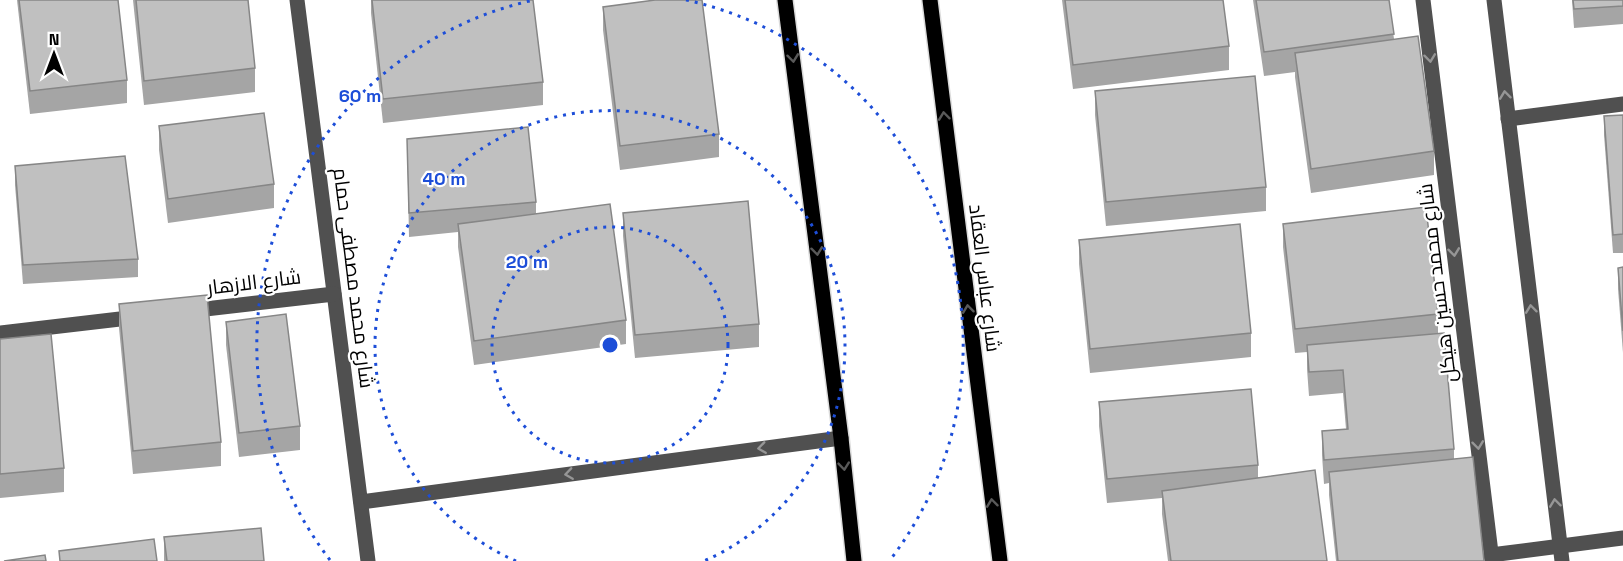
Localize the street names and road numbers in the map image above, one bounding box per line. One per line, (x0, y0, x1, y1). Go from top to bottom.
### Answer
street label: شارع محمد مصطفى حمام (327, 166, 380, 390)
street label: شارع محمد حسين هيكل (1412, 182, 1463, 384)
street label: شارع عباس العقاد (962, 203, 1007, 354)
street label: شارع الازهار (205, 263, 303, 302)

